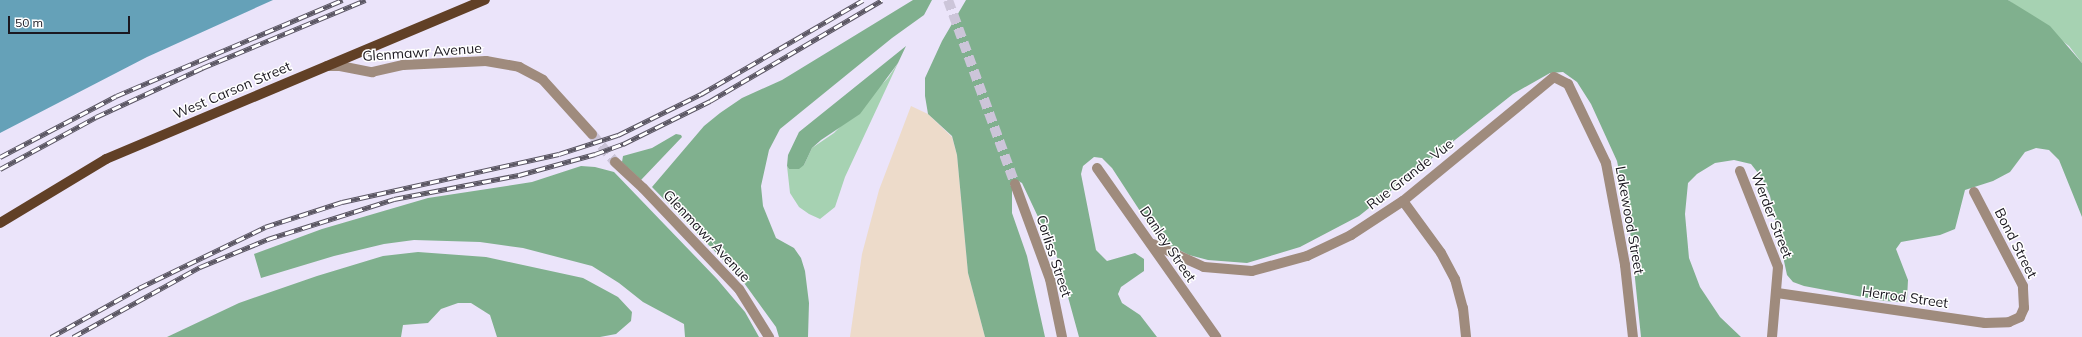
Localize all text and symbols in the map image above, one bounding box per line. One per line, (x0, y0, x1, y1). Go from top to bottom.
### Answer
scale bar (10, 8, 132, 34)
text: 50 m (15, 15, 43, 30)
street label: Glenmawr Avenue (362, 39, 482, 65)
street label: West Carson Street (171, 58, 293, 122)
street label: Rue Grande Vue (1363, 135, 1457, 213)
street label: Lakewood Street (1612, 165, 1648, 275)
street label: Werder Street (1748, 170, 1796, 260)
street label: Glenmawr Avenue (660, 187, 754, 285)
street label: Danley Street (1137, 203, 1199, 285)
street label: Bond Street (1991, 205, 2041, 281)
street label: Corliss Street (1033, 213, 1075, 299)
street label: Herrod Street (1861, 283, 1949, 311)

